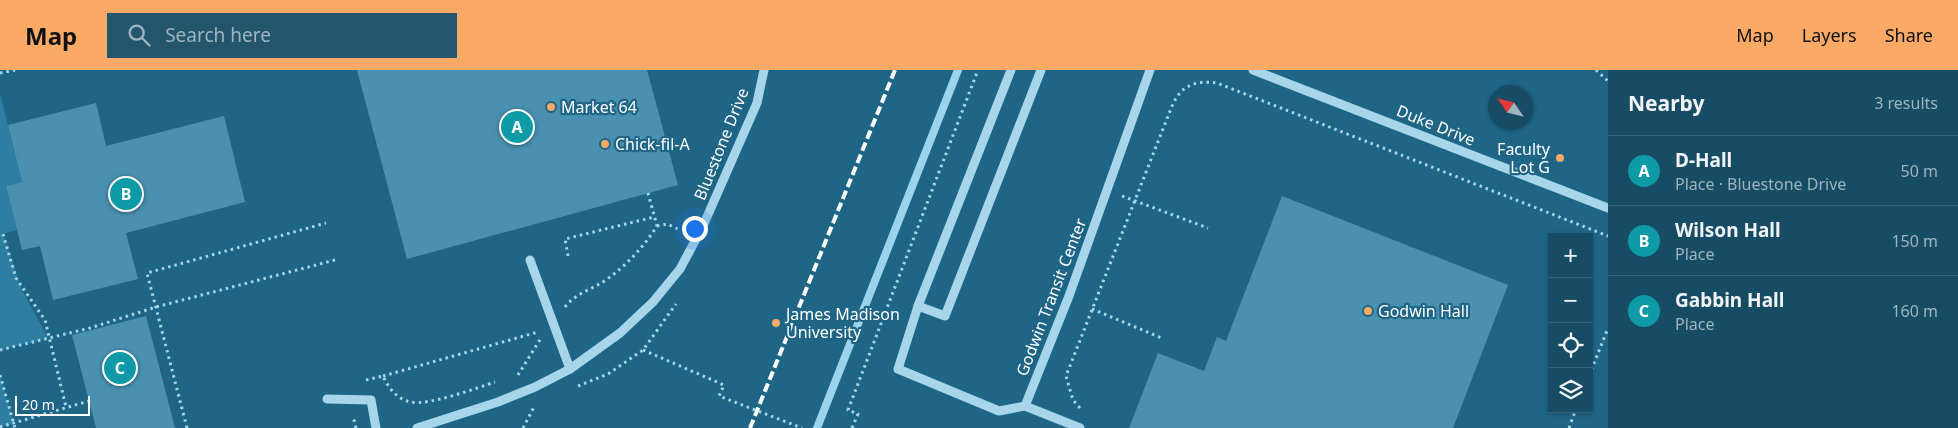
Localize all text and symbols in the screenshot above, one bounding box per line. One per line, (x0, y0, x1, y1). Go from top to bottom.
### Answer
search box (107, 13, 457, 58)
text: Map (25, 19, 77, 52)
icon: search (125, 21, 153, 49)
text: Search here (165, 22, 271, 48)
text: Map (1736, 23, 1774, 47)
text: Layers (1802, 23, 1857, 47)
text: Share (1885, 23, 1933, 47)
street label: Bluestone Drive (688, 85, 754, 203)
north arrow (1488, 85, 1533, 130)
text: Nearby (1628, 89, 1704, 117)
text: 3 results (1874, 92, 1938, 114)
place label: Market 64 (561, 96, 637, 118)
street label: Duke Drive (1393, 99, 1479, 151)
marker: Market 64 (545, 101, 557, 113)
pin: A (501, 108, 533, 146)
place label: Chick-fil-A (615, 133, 690, 155)
marker: Chick-fil-A (599, 138, 611, 150)
place label: Faculty Lot G (1497, 138, 1551, 178)
text: D-Hall (1675, 147, 1732, 173)
marker: Faculty Lot G (1554, 152, 1566, 164)
text: A (1638, 160, 1650, 182)
text: 50 m (1901, 160, 1938, 182)
text: Place · Bluestone Drive (1675, 173, 1846, 195)
pin: B (110, 175, 142, 213)
street label: Godwin Transit Center (1011, 215, 1091, 379)
your location (682, 216, 708, 242)
text: Wilson Hall (1675, 217, 1781, 243)
text: B (1639, 230, 1649, 252)
text: 150 m (1891, 230, 1938, 252)
map controls (1548, 233, 1593, 413)
button: + (1548, 233, 1593, 278)
text: Place (1675, 243, 1715, 265)
button: − (1548, 278, 1593, 323)
text: Gabbin Hall (1675, 287, 1784, 313)
place label: Godwin Hall (1378, 300, 1469, 322)
text: C (1639, 300, 1649, 322)
text: 160 m (1891, 300, 1938, 322)
place label: James Madison University (784, 303, 900, 343)
marker: Godwin Hall (1362, 305, 1374, 317)
text: Place (1675, 313, 1715, 335)
marker: James Madison University (770, 317, 782, 329)
button: locate (1548, 323, 1593, 368)
pin: C (104, 349, 136, 387)
button: layers (1548, 368, 1593, 413)
scale bar (15, 393, 90, 416)
text: 20 m (22, 395, 55, 414)

